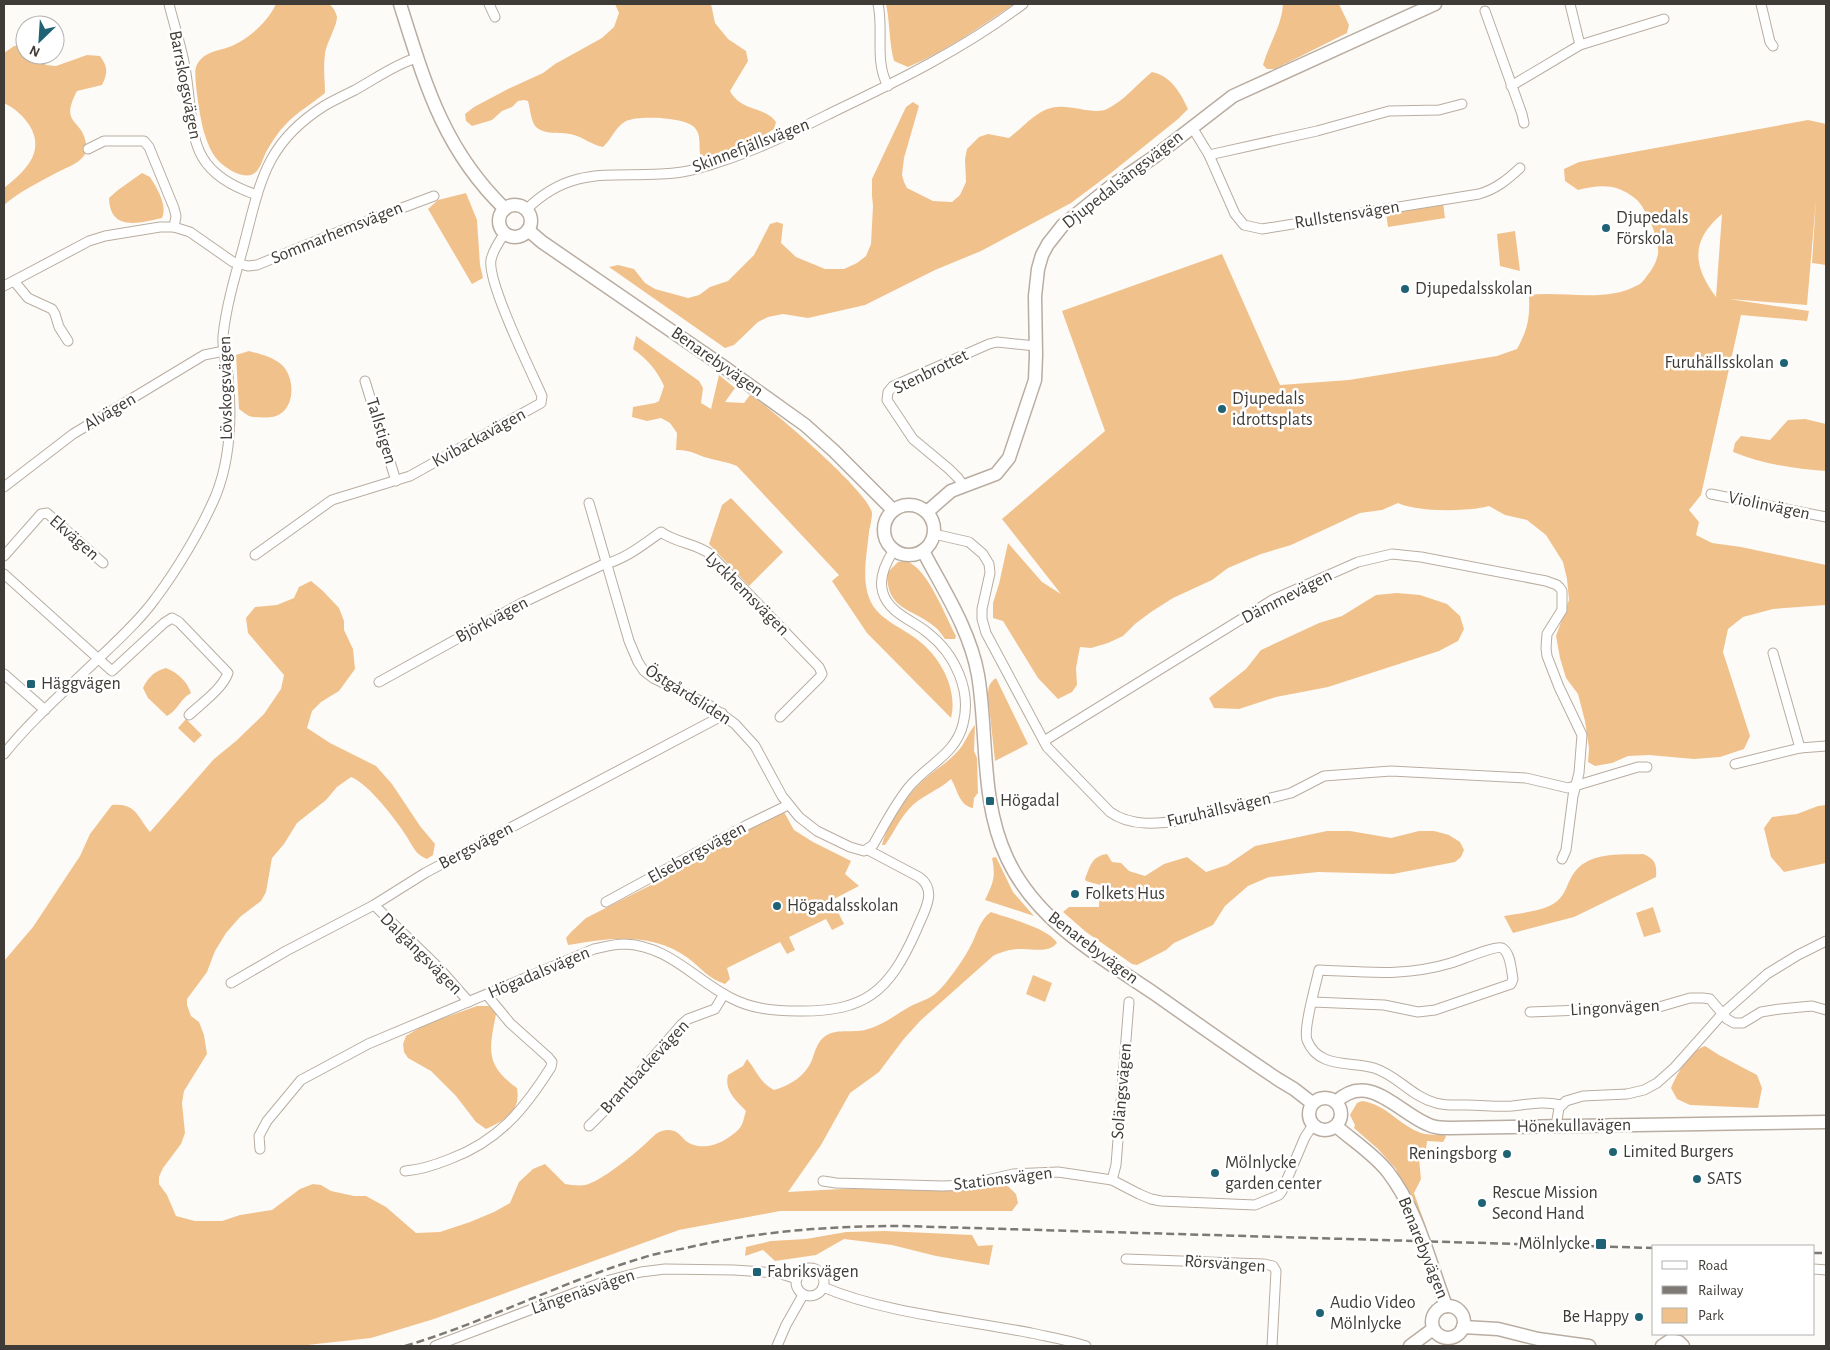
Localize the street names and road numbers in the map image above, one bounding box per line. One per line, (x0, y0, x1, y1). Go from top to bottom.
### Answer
street label: Barrskogsvägen (166, 29, 204, 141)
street label: Skinnefjällsvägen (690, 115, 812, 177)
street label: Djupedalsängsvägen (1059, 128, 1187, 232)
street label: Sommarhemsvägen (269, 198, 405, 268)
street label: Rullstensvägen (1293, 198, 1401, 232)
street label: Benarebyvägen (668, 324, 766, 400)
street label: Lövskogsvägen (216, 336, 236, 440)
street label: Stenbrottet (891, 346, 971, 398)
street label: Alvägen (81, 390, 139, 434)
street label: Tallstigen (362, 396, 400, 466)
street label: Kvibackavägen (429, 405, 529, 471)
street label: Violinvägen (1726, 489, 1812, 523)
street label: Ekvägen (46, 512, 102, 564)
street label: Lyckhemsvägen (702, 549, 792, 639)
street label: Dämmevägen (1239, 567, 1335, 627)
street label: Björkvägen (453, 593, 531, 647)
street label: Östgårdsliden (642, 660, 735, 729)
street label: Furuhällsvägen (1165, 789, 1273, 831)
street label: Bergsvägen (436, 819, 516, 873)
street label: Elsebergsvägen (645, 819, 749, 887)
street label: Benarebyvägen (1044, 908, 1142, 988)
street label: Dalgångsvägen (377, 910, 465, 998)
street label: Högadalsvägen (486, 944, 592, 1002)
street label: Lingonvägen (1570, 997, 1660, 1019)
street label: Brantbackevägen (597, 1017, 693, 1117)
street label: Solängsvägen (1109, 1042, 1135, 1140)
street label: Hönekullavägen (1517, 1116, 1631, 1136)
street label: Stationsvägen (953, 1164, 1053, 1194)
street label: Benarebyvägen (1394, 1195, 1452, 1301)
street label: Rörsvängen (1184, 1252, 1266, 1276)
street label: Långenäsvägen (529, 1266, 637, 1318)

